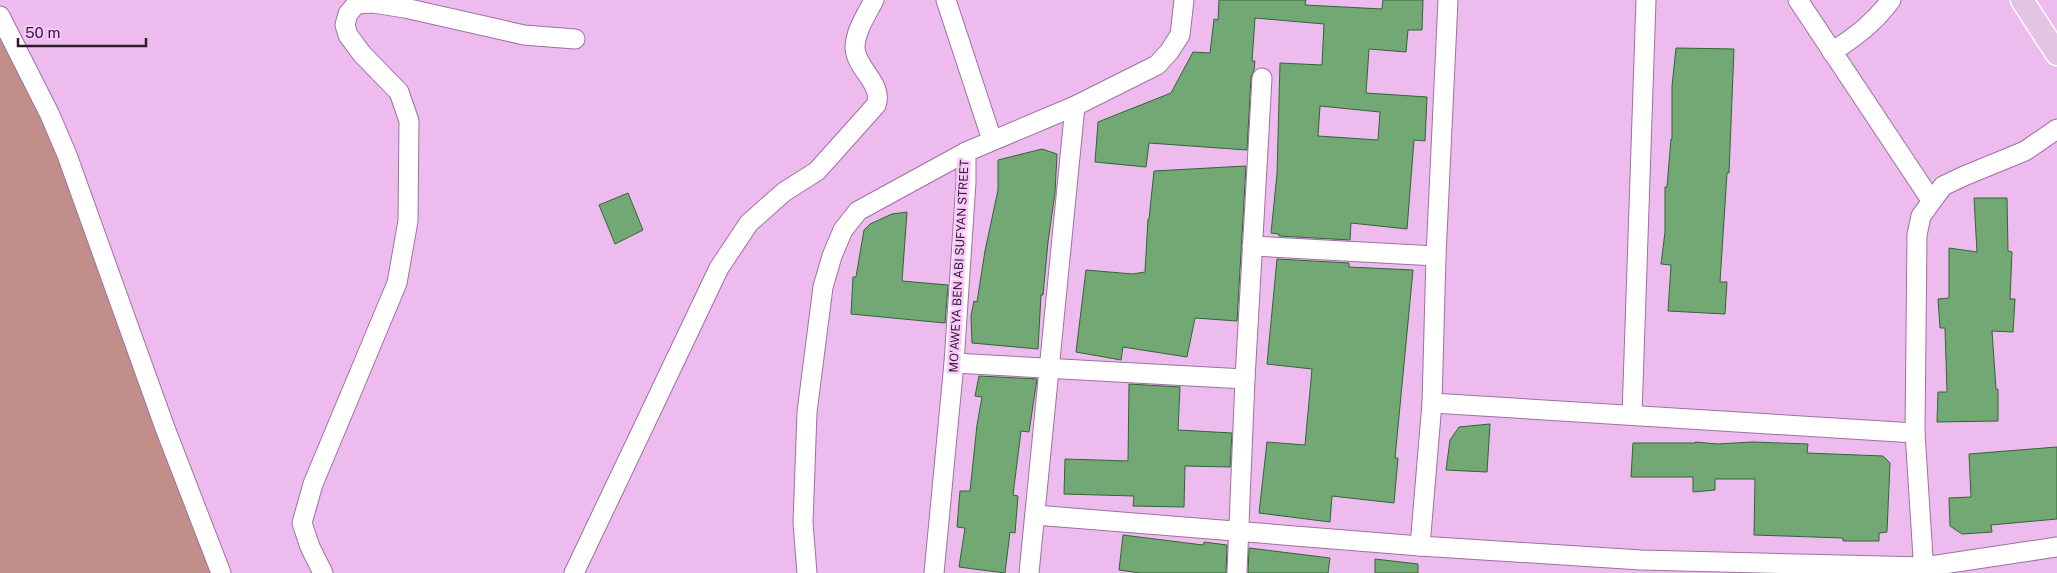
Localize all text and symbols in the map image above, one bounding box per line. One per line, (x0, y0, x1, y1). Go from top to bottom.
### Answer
scale bar (18, 15, 145, 47)
text: 50 m (25, 24, 60, 41)
street label: MO'AWEYA BEN ABI SUFYAN STREET (946, 159, 972, 373)

